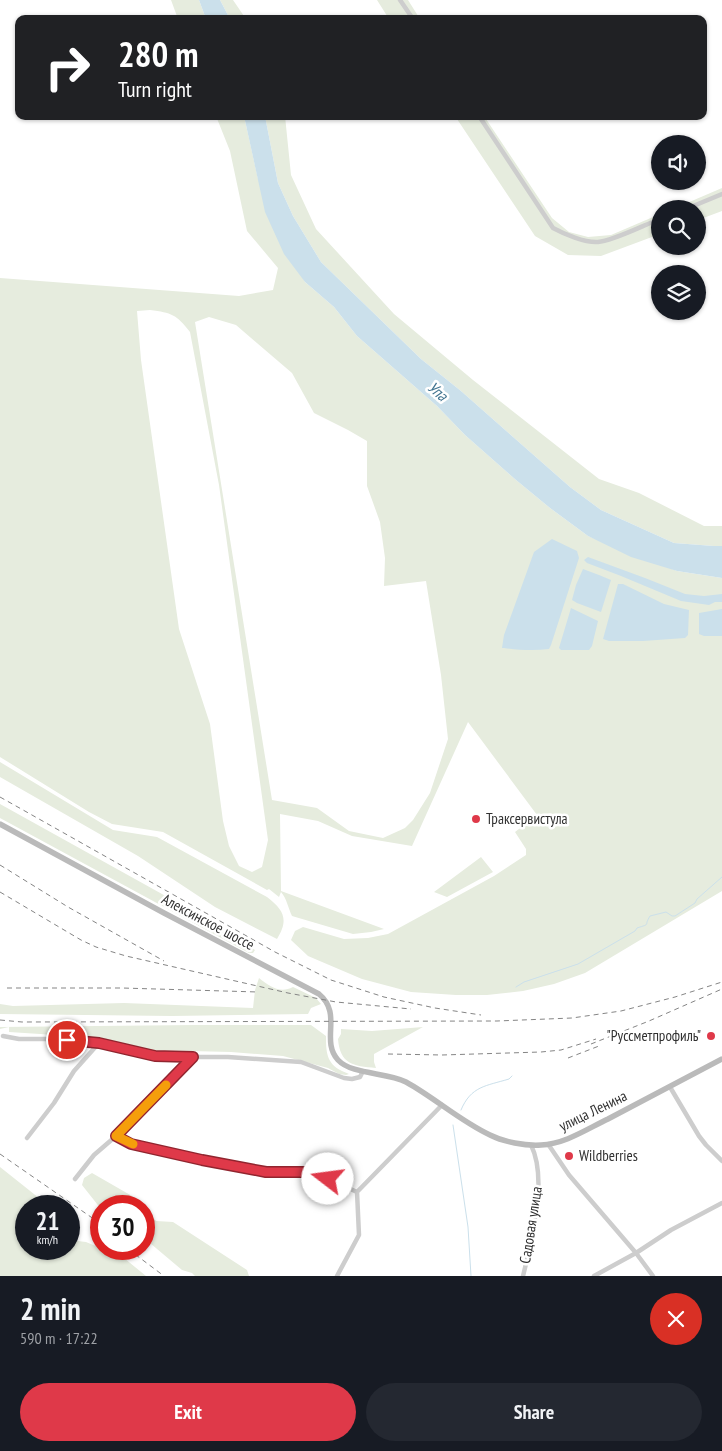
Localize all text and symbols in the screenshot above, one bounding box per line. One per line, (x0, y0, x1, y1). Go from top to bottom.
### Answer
text: 280 m (118, 31, 199, 77)
icon: right (35, 35, 100, 100)
text: Turn right (118, 75, 192, 103)
map controls (651, 135, 706, 320)
button: sound (651, 135, 706, 190)
button: search (651, 200, 706, 255)
button: layers (651, 265, 706, 320)
water label: Упа (424, 377, 453, 406)
place label: Траксервистула (486, 809, 568, 828)
marker: Траксервистула (470, 813, 482, 825)
street label: Алексинское шоссе (159, 889, 258, 954)
pin (46, 1019, 88, 1061)
icon: arrive (53, 1026, 81, 1054)
place label: "Руссметпрофиль" (607, 1026, 701, 1045)
marker: "Руссметпрофиль" (705, 1030, 717, 1042)
street label: улица Ленина (556, 1086, 630, 1135)
place label: Wildberries (579, 1146, 638, 1165)
marker: Wildberries (563, 1150, 575, 1162)
position arrow (301, 1152, 353, 1204)
street label: Садовая улица (515, 1185, 546, 1265)
speed limit sign: 30 (90, 1195, 155, 1260)
text: 21 (36, 1205, 59, 1237)
text: km/h (37, 1232, 58, 1247)
text: 2 min (20, 1289, 81, 1328)
button: close (650, 1293, 702, 1345)
text: 590 m · 17:22 (20, 1328, 98, 1348)
button: Exit (20, 1383, 356, 1441)
button: Share (366, 1383, 702, 1441)

